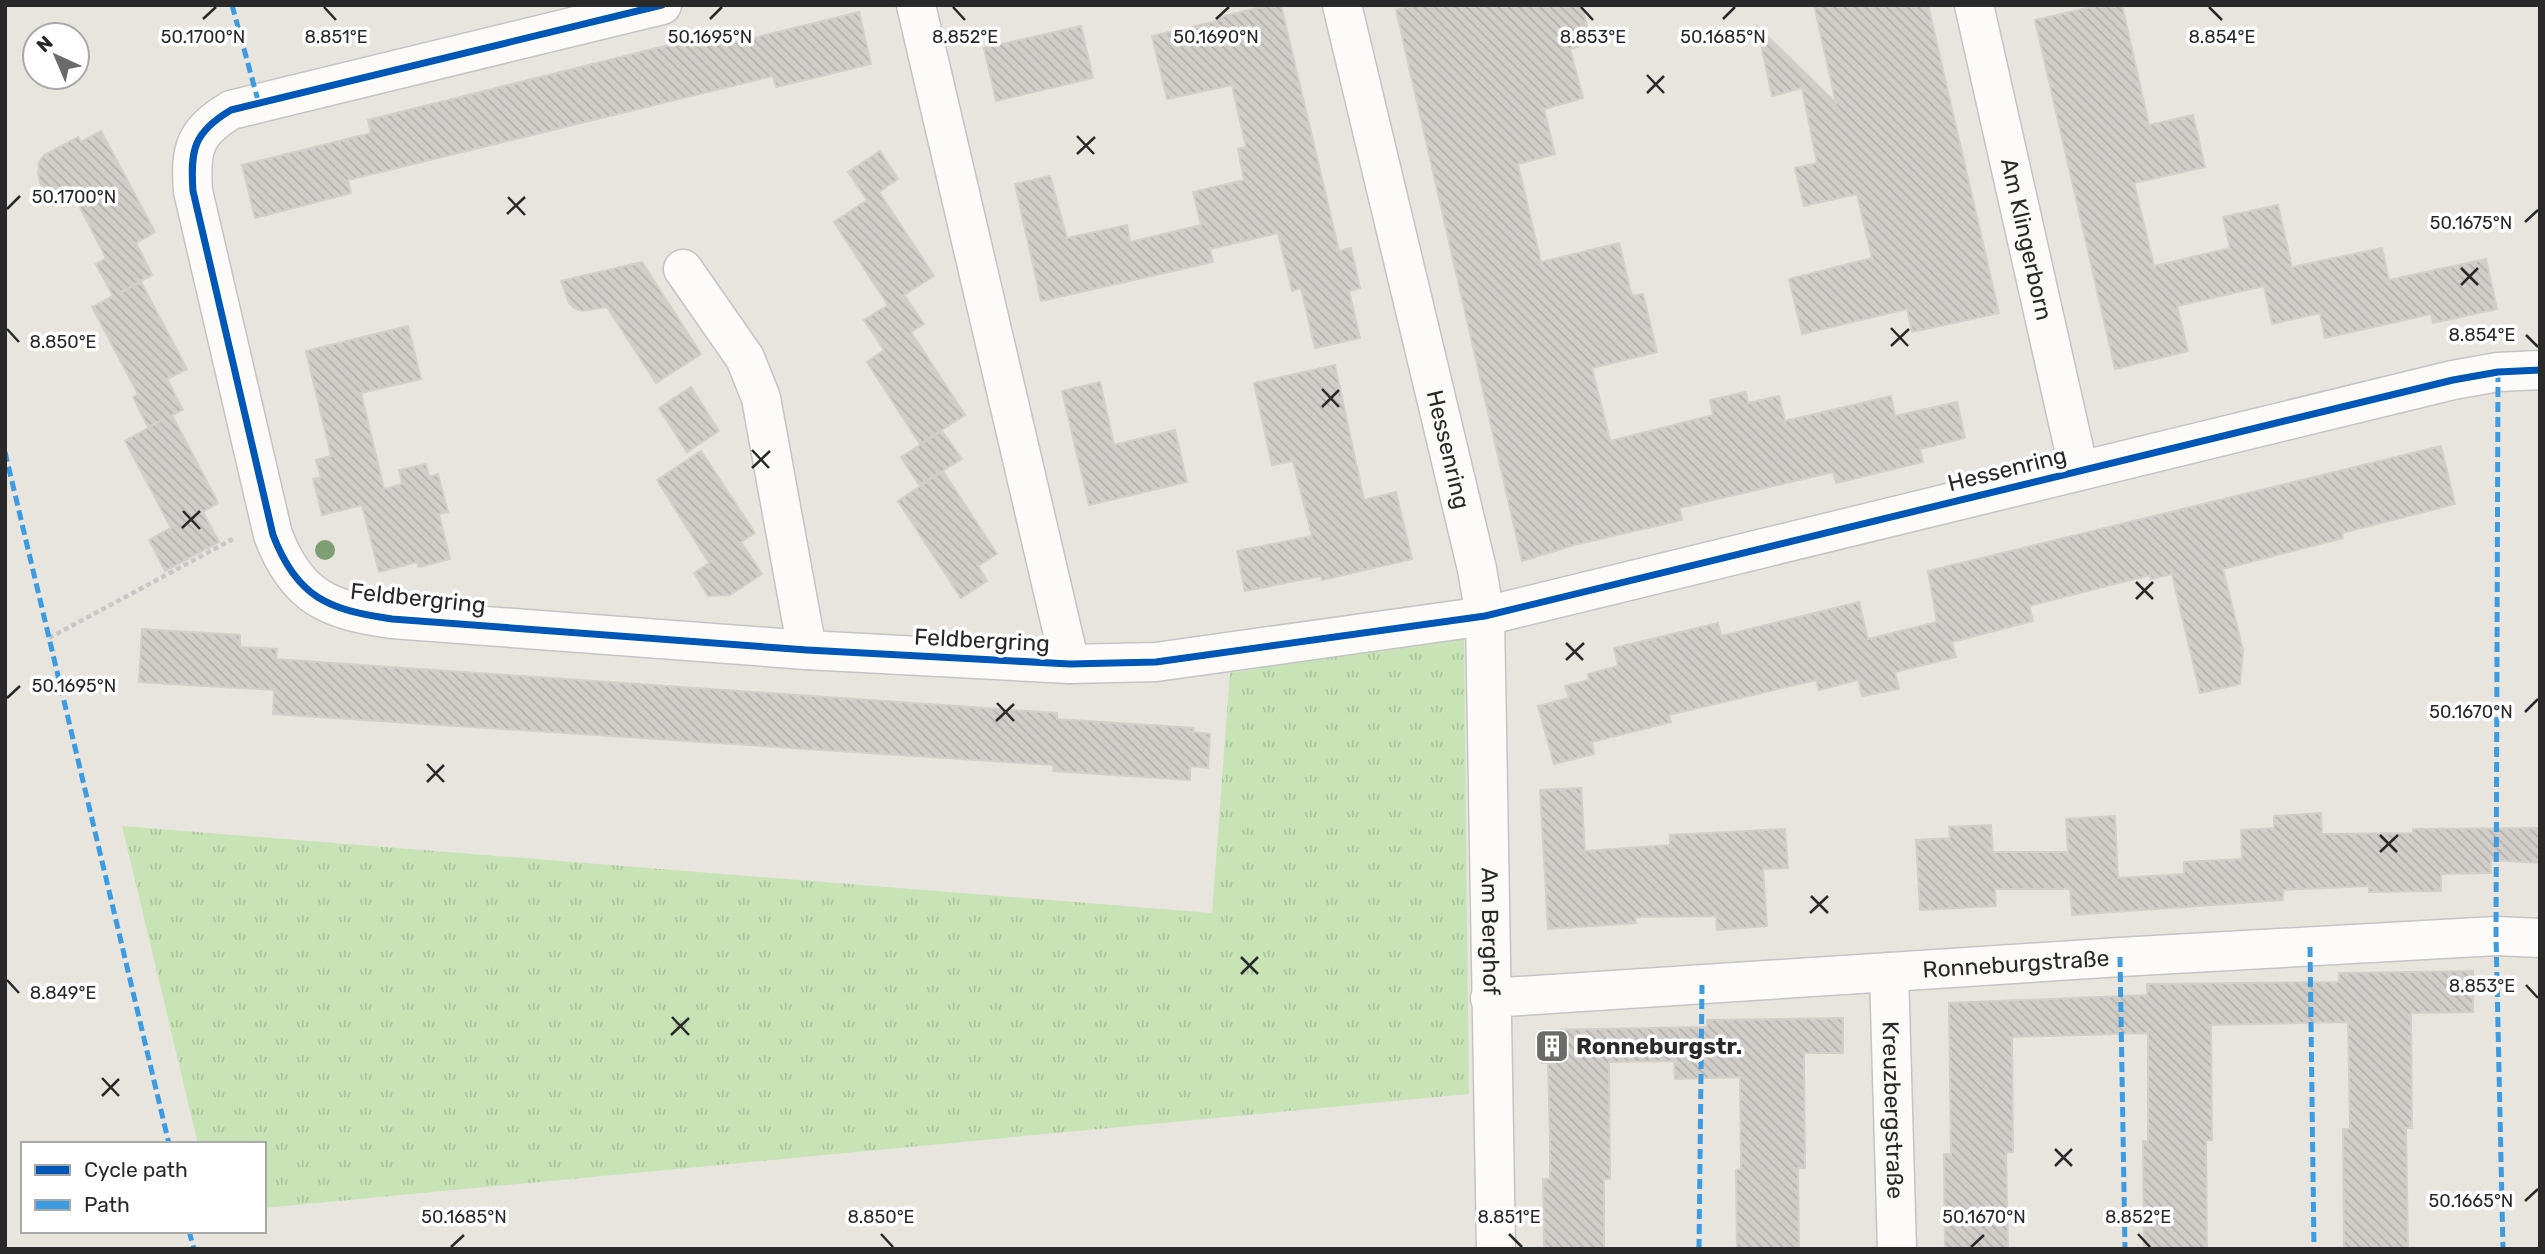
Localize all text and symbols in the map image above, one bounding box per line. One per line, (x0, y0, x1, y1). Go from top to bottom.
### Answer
north arrow (21, 21, 91, 91)
text: 50.1700°N (161, 26, 245, 48)
text: 8.851°E (304, 26, 368, 48)
text: 50.1695°N (668, 26, 752, 48)
text: 8.852°E (932, 26, 998, 48)
text: 50.1690°N (1173, 26, 1259, 48)
text: 8.853°E (1560, 26, 1626, 48)
text: 50.1685°N (1680, 26, 1766, 48)
text: 8.854°E (2189, 26, 2255, 48)
text: N (32, 31, 57, 57)
street label: Am Klingerborn (1995, 155, 2059, 323)
text: 50.1700°N (32, 186, 116, 208)
text: 50.1675°N (2430, 212, 2512, 234)
text: 8.854°E (2449, 324, 2515, 346)
text: 8.850°E (29, 331, 97, 353)
street label: Hessenring (1421, 387, 1476, 512)
street label: Hessenring (1945, 441, 2069, 497)
street label: Feldbergring (349, 577, 487, 619)
street label: Feldbergring (913, 622, 1051, 658)
text: 50.1695°N (32, 675, 116, 697)
text: 50.1670°N (2429, 701, 2513, 723)
street label: Am Berghof (1475, 867, 1506, 996)
street label: Ronneburgstraße (1922, 944, 2110, 984)
text: 8.853°E (2449, 975, 2515, 997)
text: 8.849°E (30, 982, 96, 1004)
street label: Kreuzbergstraße (1876, 1021, 1910, 1199)
building icon: Ronneburgstr. (1533, 1027, 1571, 1065)
place label: Ronneburgstr. (1576, 1032, 1742, 1060)
legend (21, 1142, 266, 1233)
text: Cycle path (84, 1157, 188, 1182)
text: 50.1665°N (2429, 1190, 2513, 1212)
text: Path (84, 1192, 130, 1217)
text: 50.1685°N (421, 1206, 507, 1228)
text: 8.850°E (847, 1206, 915, 1228)
text: 8.851°E (1477, 1206, 1541, 1228)
text: 50.1670°N (1942, 1206, 2026, 1228)
text: 8.852°E (2105, 1206, 2171, 1228)

